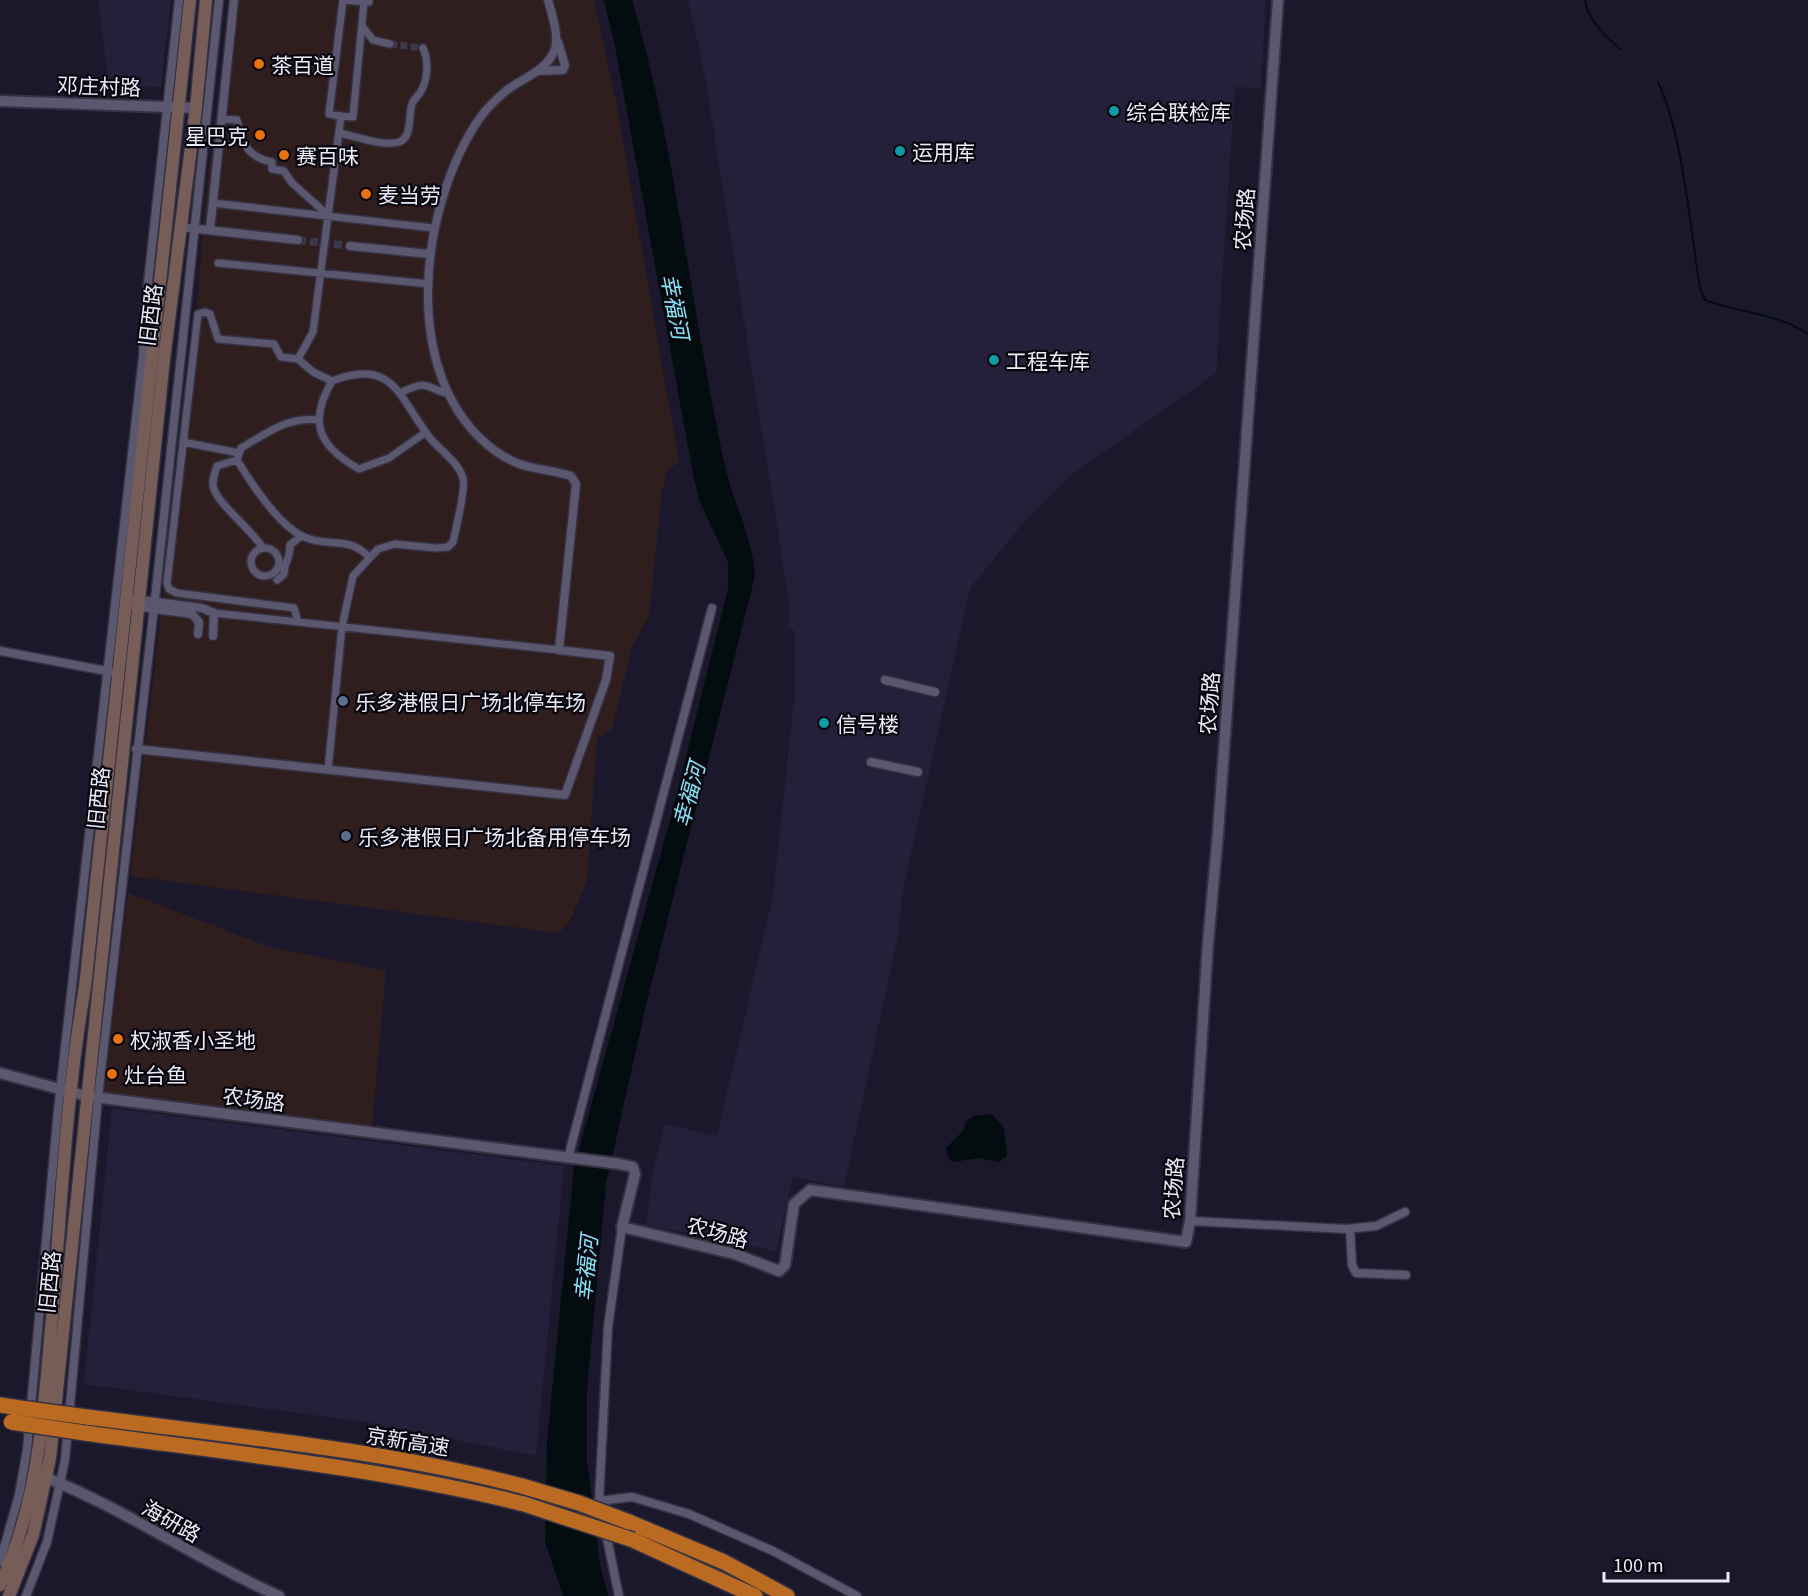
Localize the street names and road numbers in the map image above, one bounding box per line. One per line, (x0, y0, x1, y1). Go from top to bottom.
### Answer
street label: 邓庄村路 (57, 69, 141, 101)
street label: 农场路 (1226, 187, 1260, 251)
street label: 旧西路 (130, 282, 168, 348)
street label: 农场路 (1191, 671, 1225, 735)
street label: 旧西路 (79, 765, 115, 831)
street label: 农场路 (221, 1079, 287, 1117)
street label: 农场路 (1155, 1156, 1189, 1220)
street label: 农场路 (684, 1208, 752, 1254)
street label: 旧西路 (30, 1249, 66, 1315)
street label: 京新高速 (364, 1419, 452, 1461)
street label: 海研路 (137, 1492, 207, 1548)

